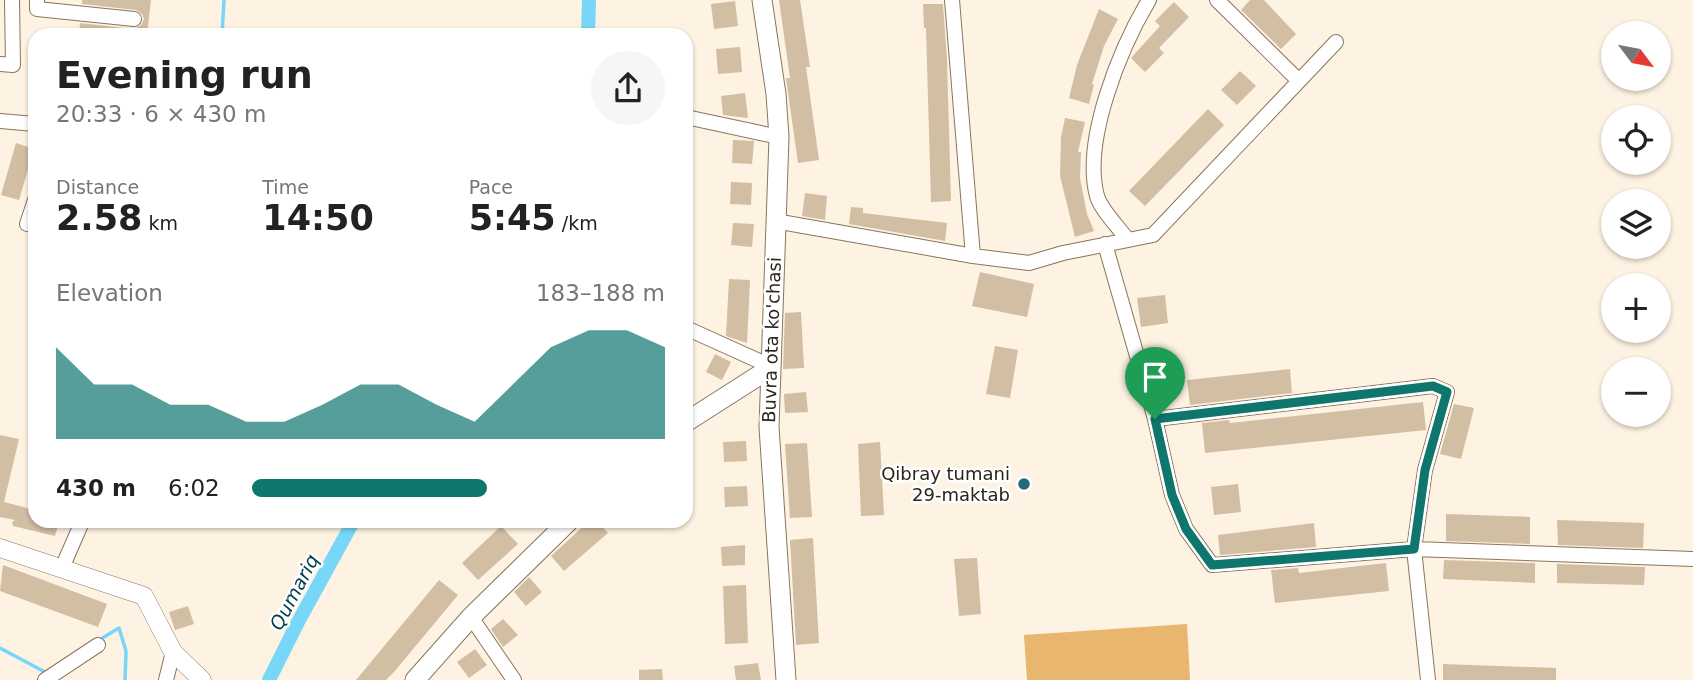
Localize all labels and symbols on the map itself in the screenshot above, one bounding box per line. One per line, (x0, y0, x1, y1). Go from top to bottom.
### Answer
north arrow (1601, 21, 1671, 91)
street label: Buvra ota ko'chasi (758, 257, 785, 423)
pin (1125, 347, 1185, 419)
place label: Qibray tumani 29-maktab (881, 463, 1010, 505)
marker: Qibray tumani 29-maktab (1016, 476, 1032, 492)
water label: Qumariq (265, 550, 323, 634)

